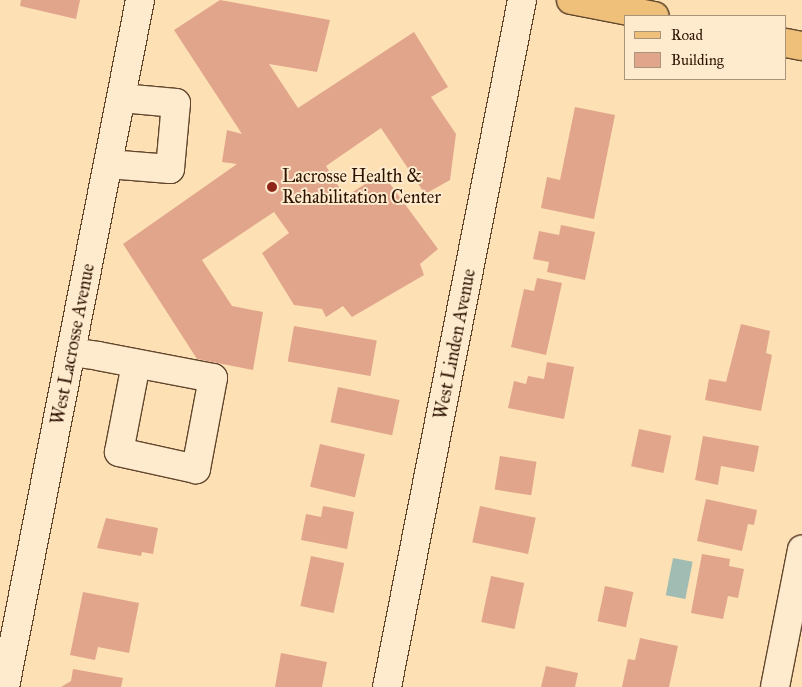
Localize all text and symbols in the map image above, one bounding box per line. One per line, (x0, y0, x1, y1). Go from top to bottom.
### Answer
legend (624, 15, 787, 80)
text: Road (671, 26, 703, 44)
text: Building (671, 51, 724, 69)
place label: Lacrosse Health & Rehabilitation Center (282, 166, 441, 208)
marker: Lacrosse Health & Rehabilitation Center (266, 181, 278, 193)
street label: West Lacrosse Avenue (47, 262, 99, 426)
street label: West Linden Avenue (430, 267, 480, 421)

